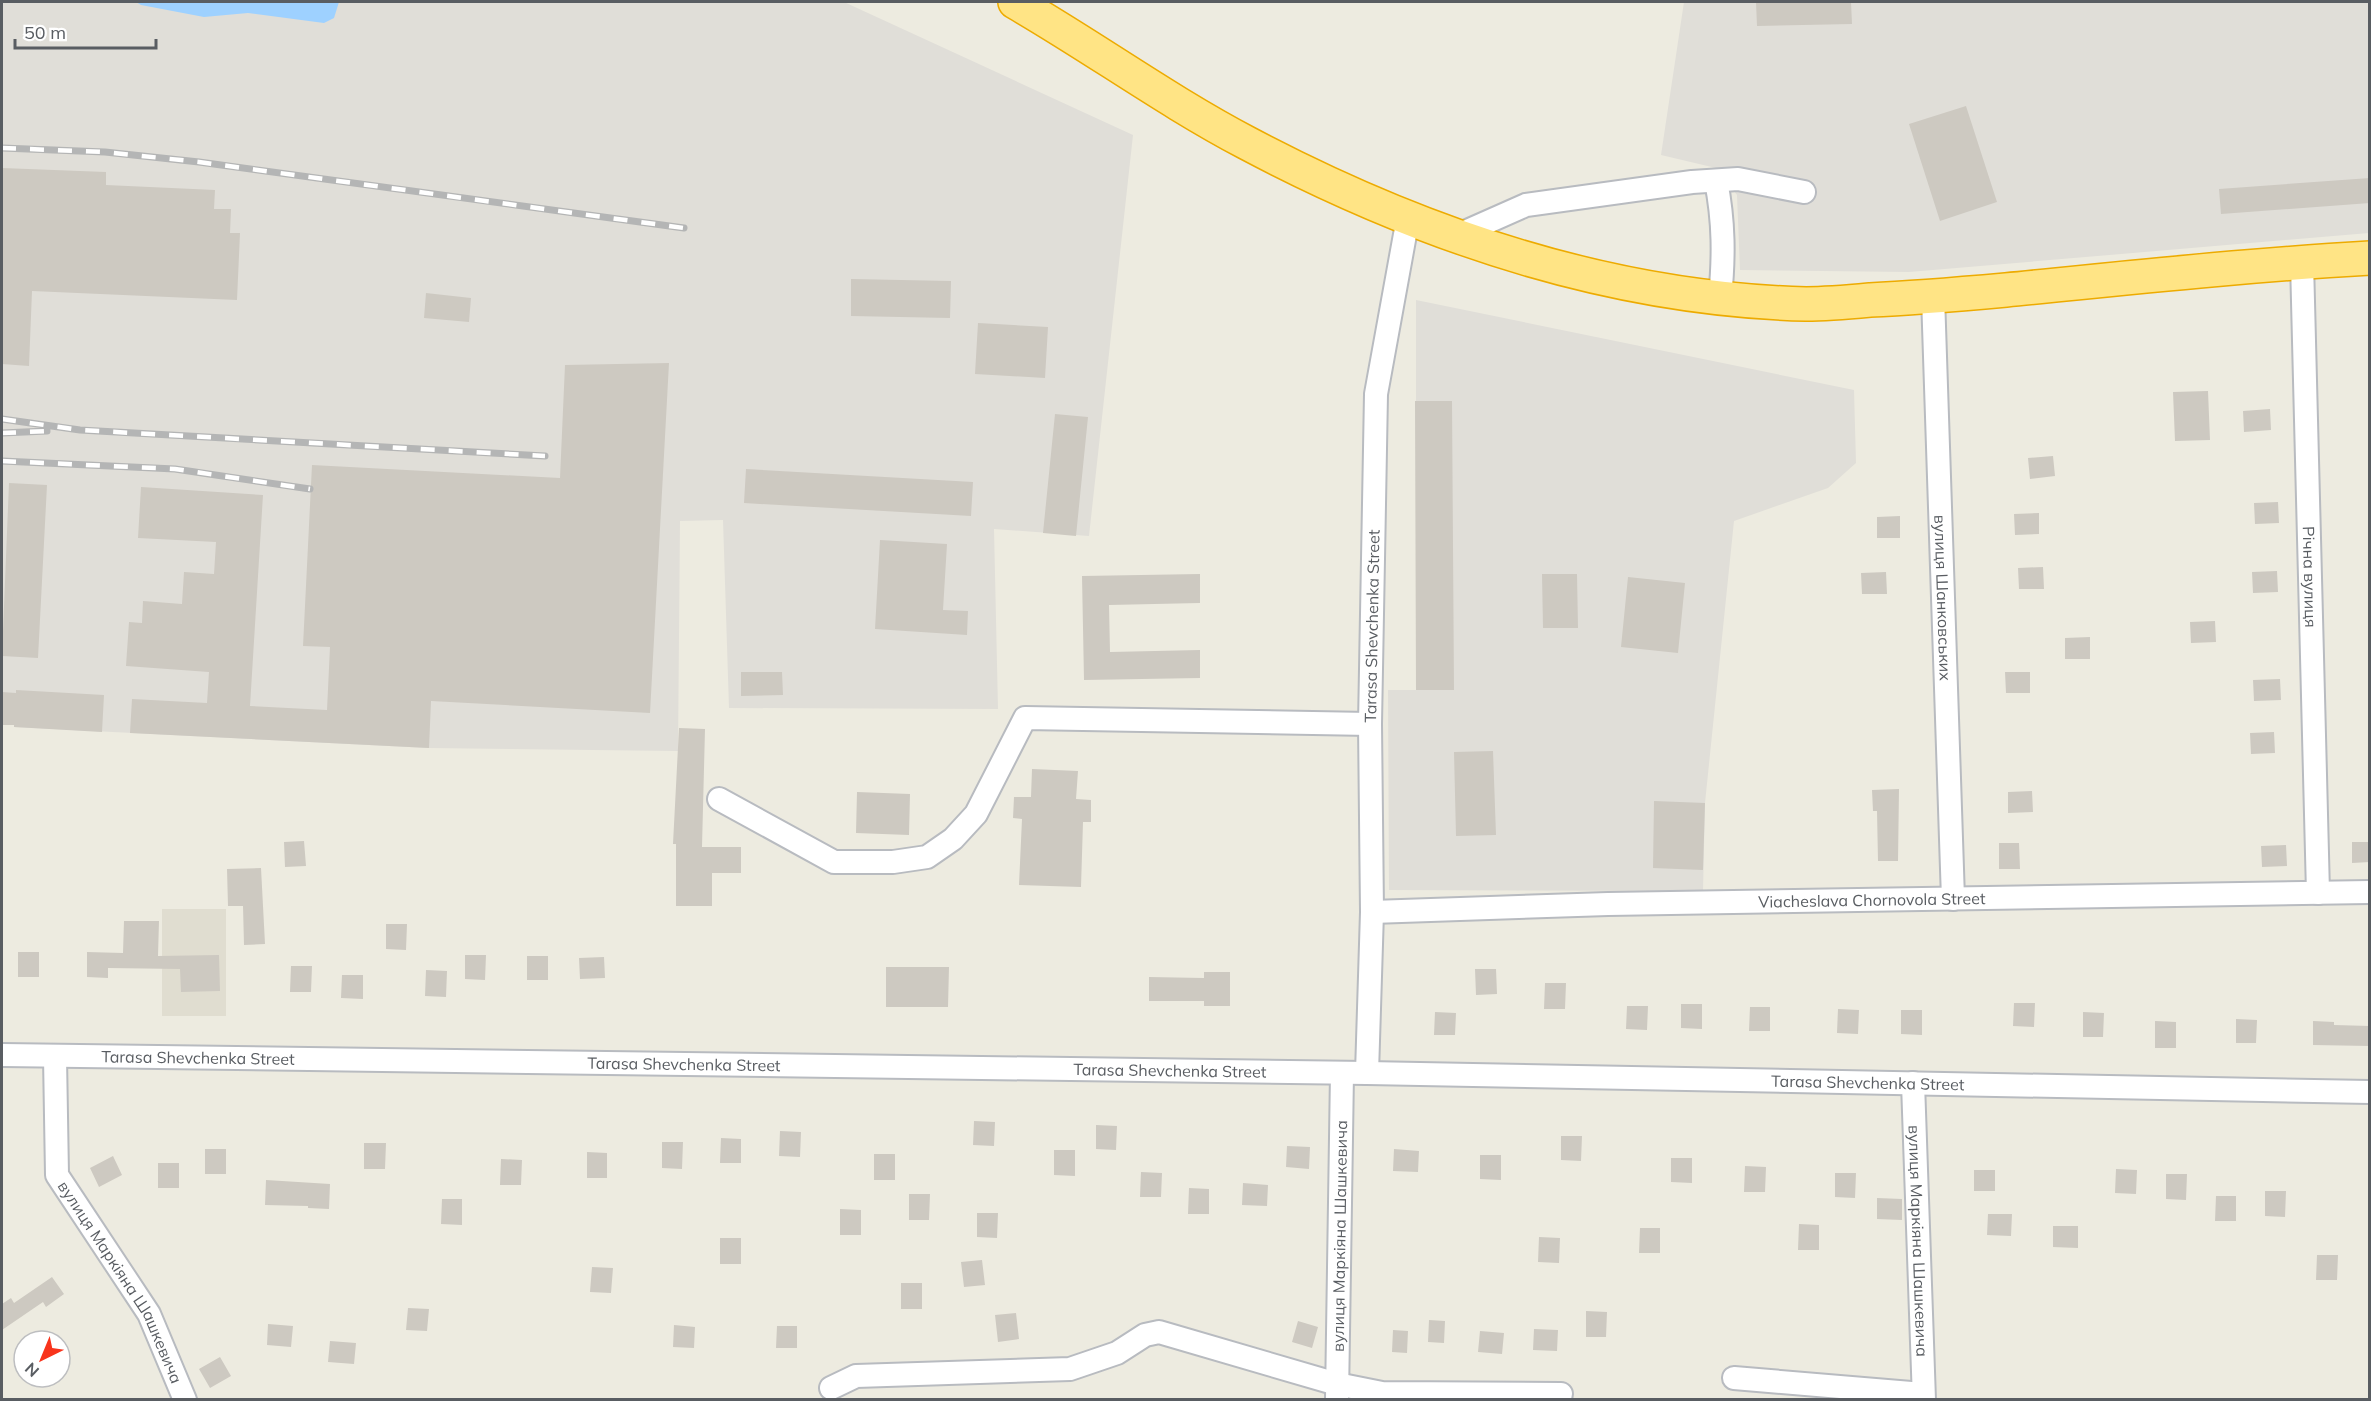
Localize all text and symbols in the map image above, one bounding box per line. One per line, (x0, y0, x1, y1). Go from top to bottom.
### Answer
scale bar (15, 12, 156, 50)
text: 50 m (24, 21, 66, 44)
street label: вулиця Шанковських (1930, 515, 1956, 681)
street label: Річна вулиця (2299, 526, 2321, 628)
street label: Tarasa Shevchenka Street (1360, 529, 1384, 723)
street label: Viacheslava Chornovola Street (1758, 888, 1986, 912)
street label: Tarasa Shevchenka Street (101, 1046, 295, 1069)
street label: Tarasa Shevchenka Street (587, 1053, 781, 1075)
street label: Tarasa Shevchenka Street (1073, 1059, 1267, 1082)
street label: Tarasa Shevchenka Street (1771, 1071, 1965, 1094)
street label: вулиця Маркіяна Шашкевича (1328, 1120, 1351, 1352)
street label: вулиця Маркіяна Шашкевича (1904, 1125, 1932, 1357)
street label: вулиця Маркіяна Шашкевича (54, 1177, 187, 1386)
north arrow (12, 1329, 72, 1389)
text: N (21, 1359, 43, 1381)

